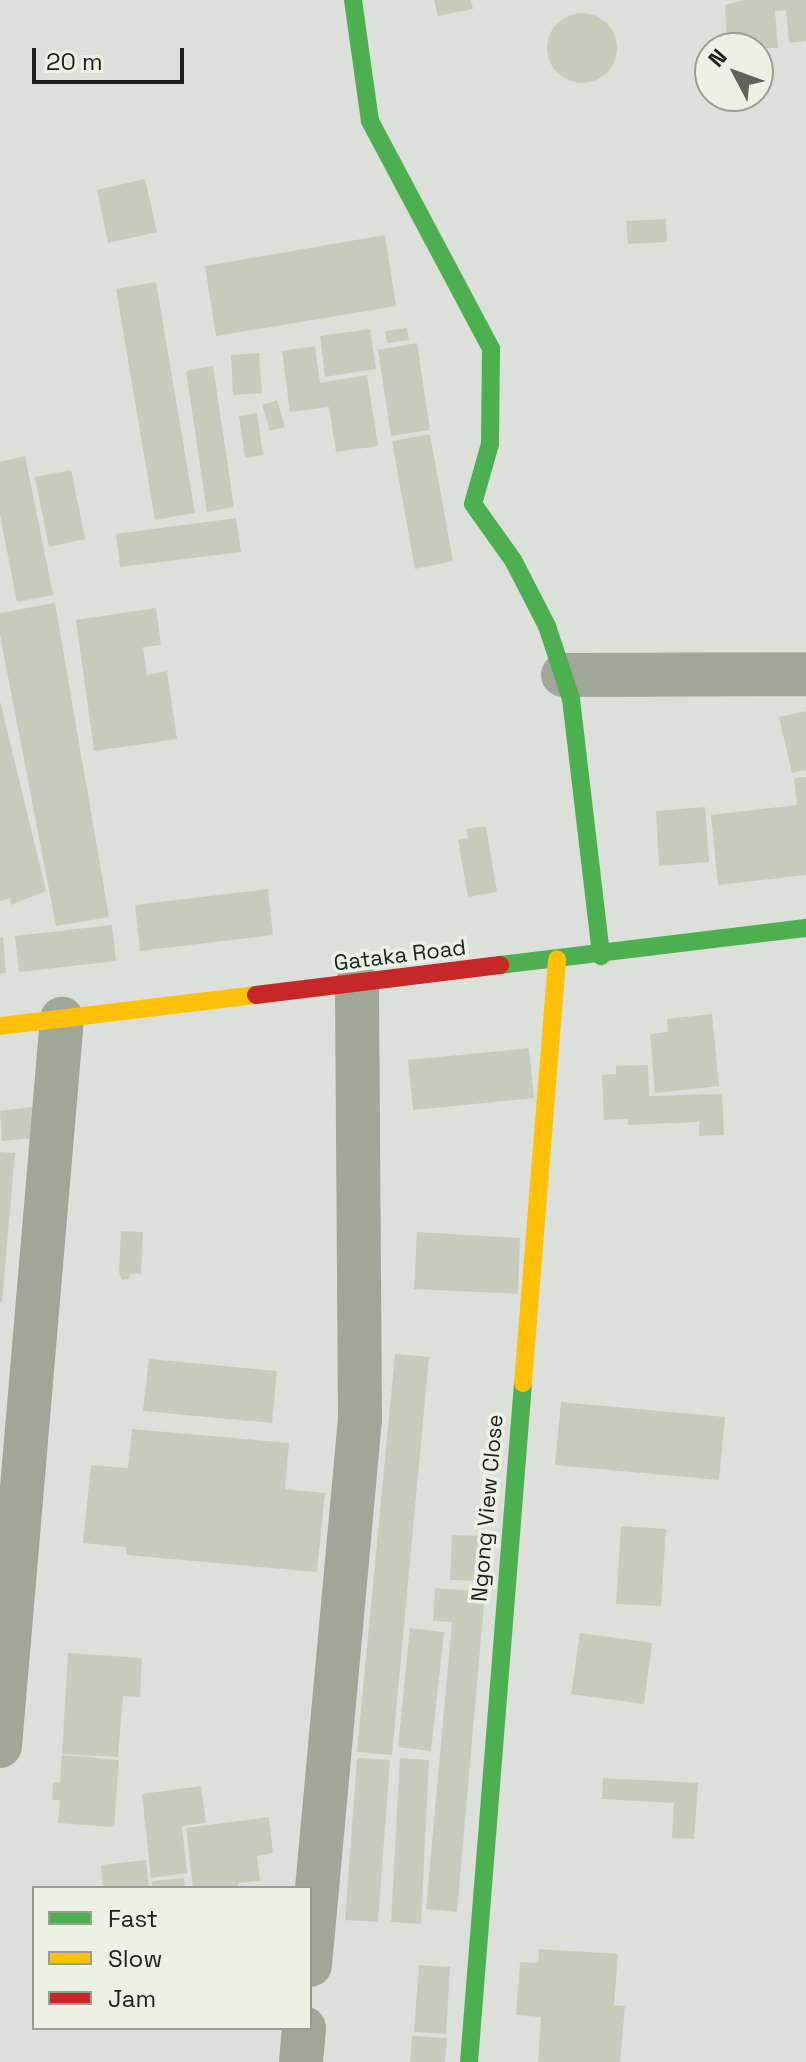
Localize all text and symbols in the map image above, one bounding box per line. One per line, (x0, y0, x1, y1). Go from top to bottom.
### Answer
scale bar (36, 32, 188, 82)
north arrow (694, 32, 774, 112)
text: N (702, 43, 733, 72)
text: 20 m (46, 46, 103, 77)
street label: Gataka Road (332, 934, 468, 976)
street label: Ngong View Close (466, 1413, 508, 1603)
legend (32, 1886, 312, 2030)
text: Fast (108, 1903, 158, 1934)
text: Slow (108, 1943, 162, 1974)
text: Jam (108, 1983, 156, 2014)

